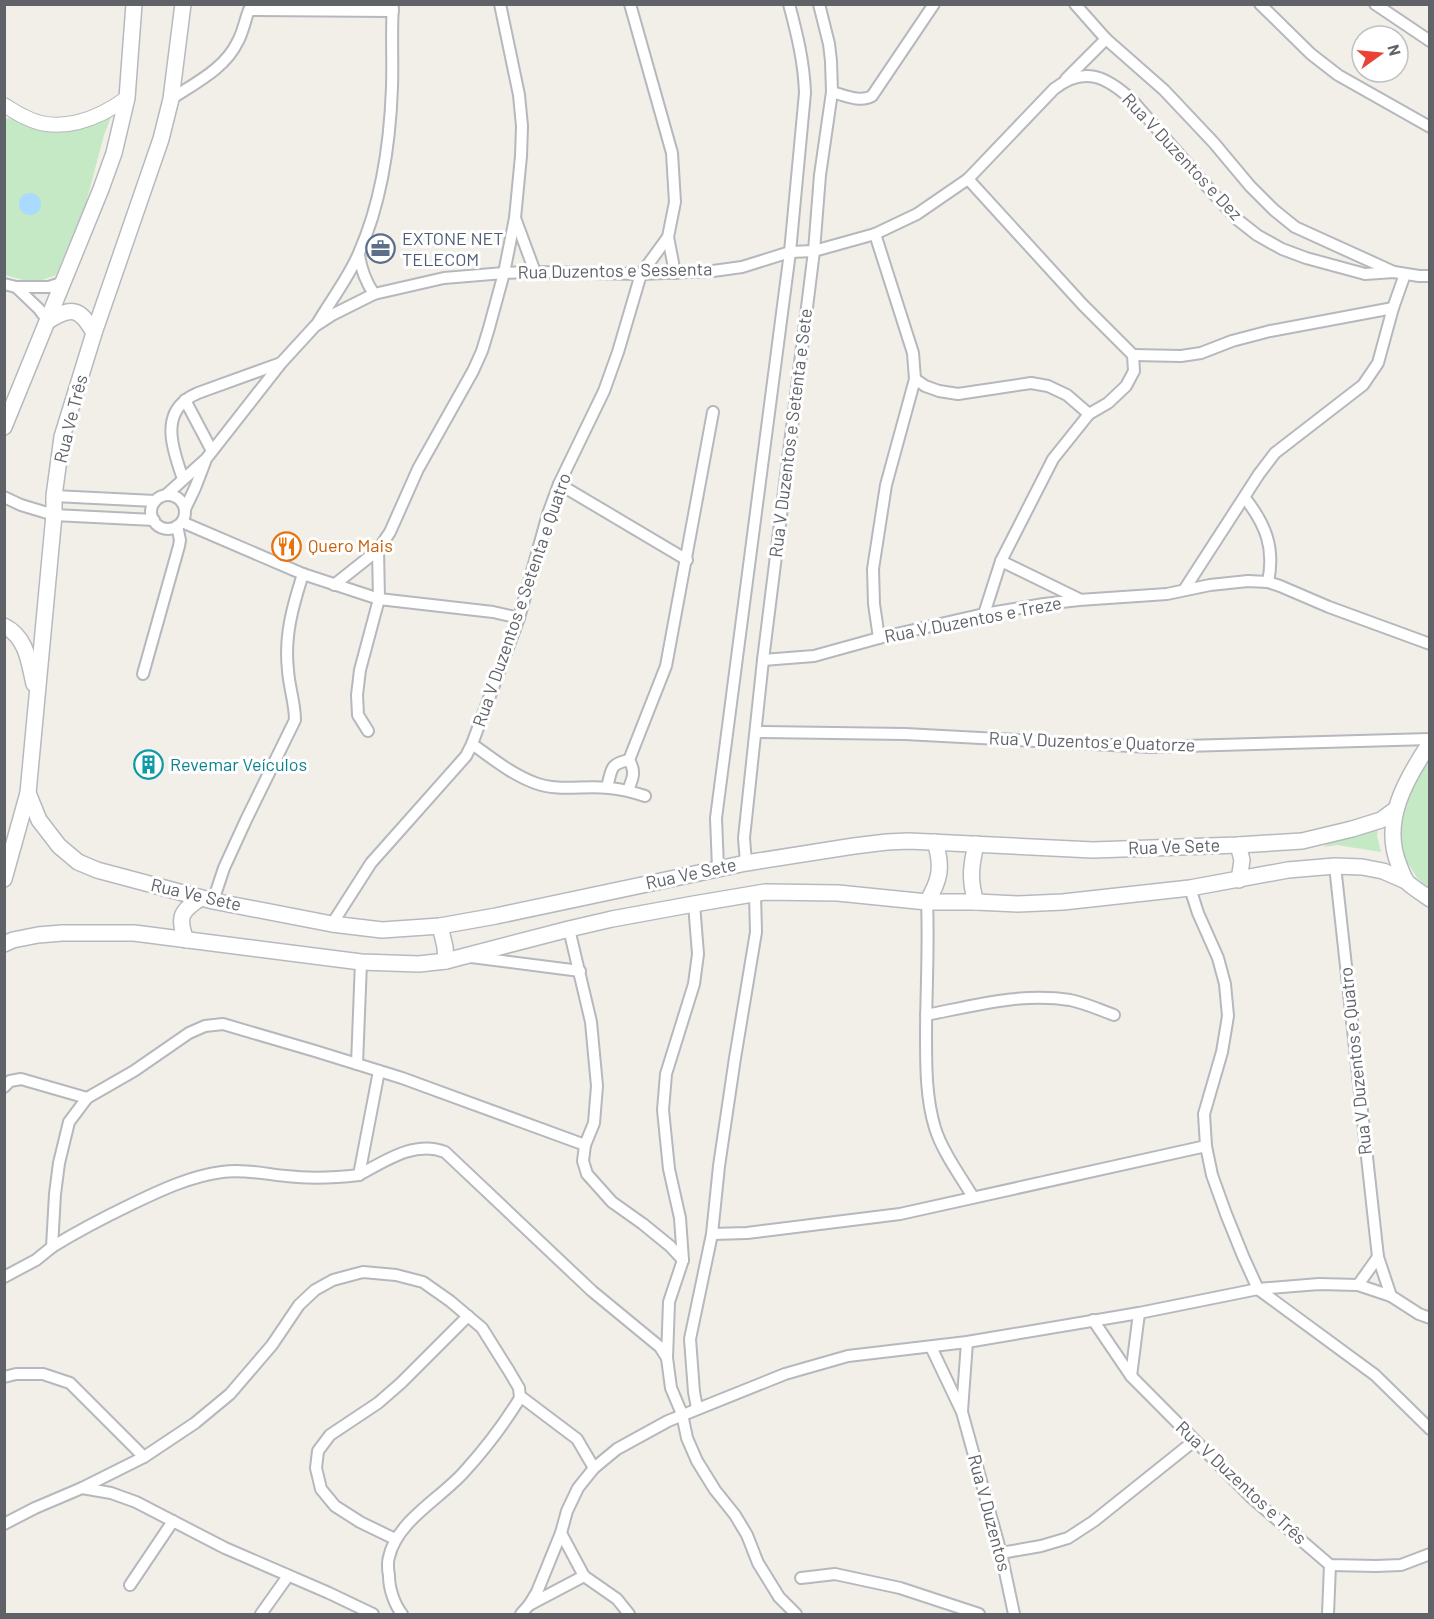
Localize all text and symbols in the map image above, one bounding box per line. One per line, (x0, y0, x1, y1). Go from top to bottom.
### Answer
north arrow (1350, 24, 1410, 84)
text: N (1384, 42, 1406, 58)
street label: Rua V Duzentos e Dez (1118, 88, 1247, 224)
place label: EXTONE NET TELECOM (402, 227, 504, 270)
office icon: EXTONE NET TELECOM (365, 233, 397, 265)
street label: Rua Duzentos e Sessenta (517, 257, 713, 283)
street label: Rua V Duzentos e Setenta e Sete (764, 307, 816, 559)
street label: Rua Ve Três (48, 372, 92, 465)
street label: Rua V Duzentos e Setenta e Quatro (467, 470, 575, 730)
restaurant icon: Quero Mais (271, 530, 303, 562)
place label: Quero Mais (308, 534, 393, 556)
street label: Rua V Duzentos e Treze (882, 591, 1063, 647)
street label: Rua V Duzentos e Quatorze (988, 726, 1196, 756)
building icon: Revemar Veículos (133, 749, 165, 781)
place label: Revemar Veículos (170, 753, 307, 775)
street label: Rua Ve Sete (1127, 833, 1220, 859)
street label: Rua Ve Sete (643, 853, 738, 893)
street label: Rua Ve Sete (149, 873, 244, 915)
street label: Rua V Duzentos e Quatro (1334, 966, 1376, 1156)
street label: Rua V Duzentos e Três (1172, 1416, 1312, 1549)
street label: Rua V Duzentos (964, 1452, 1016, 1574)

